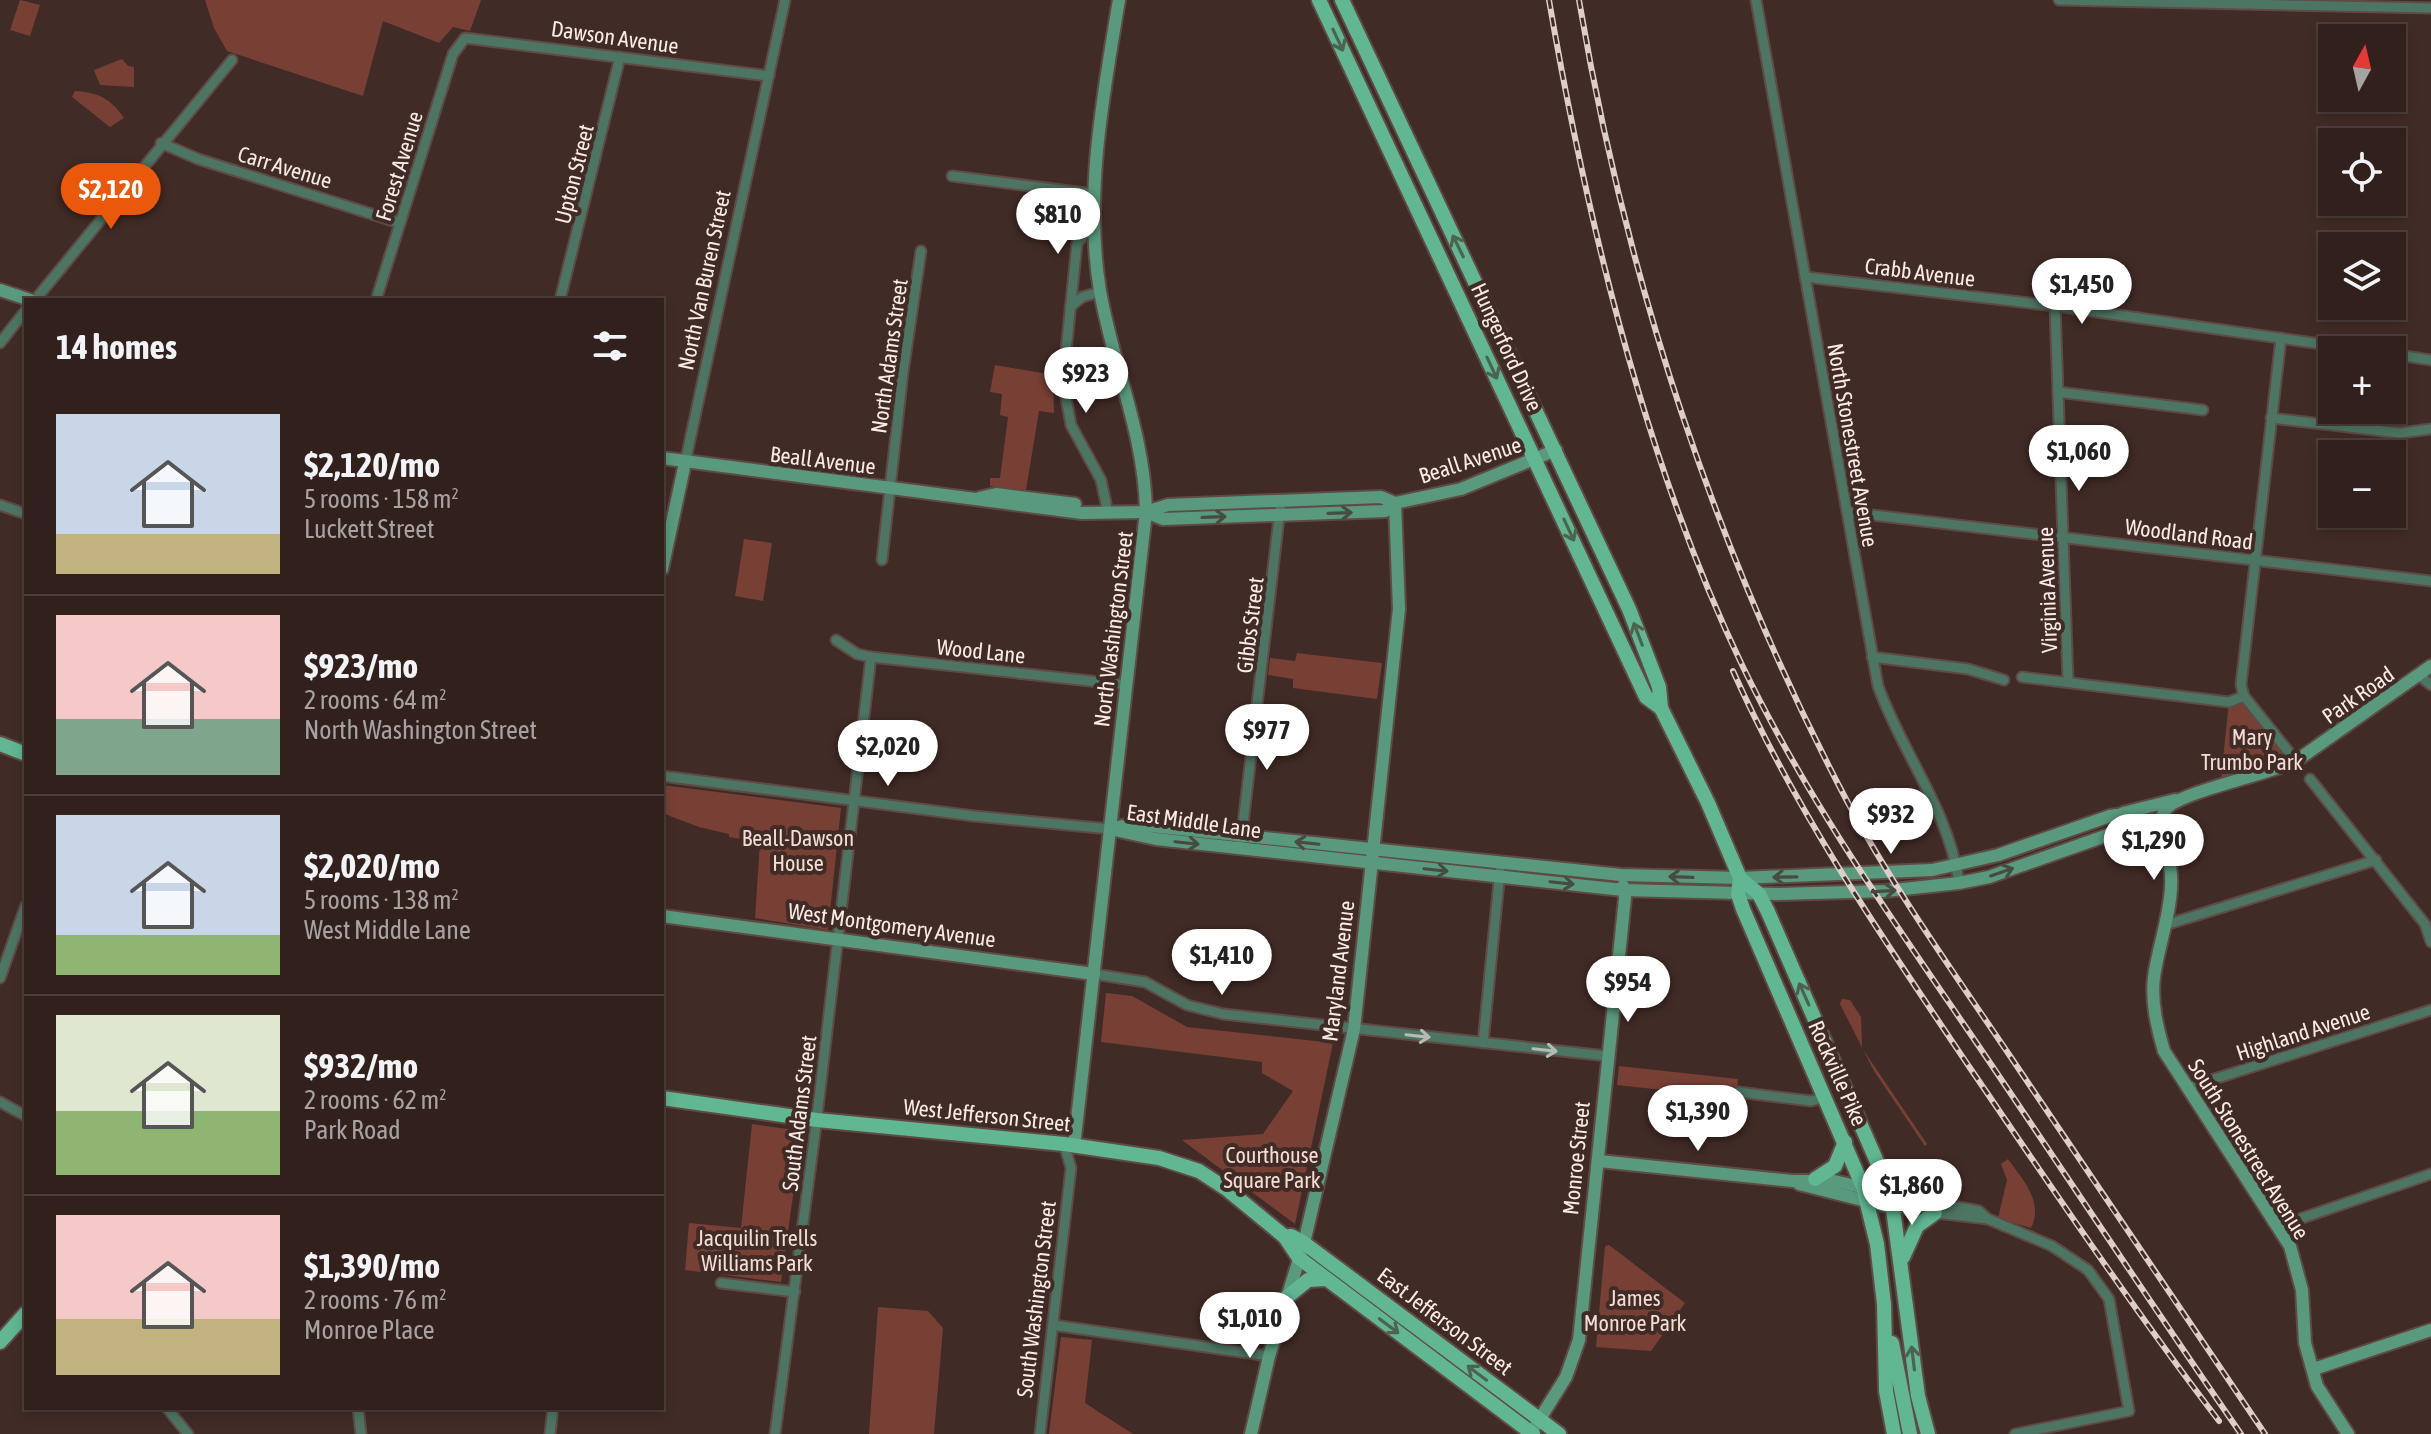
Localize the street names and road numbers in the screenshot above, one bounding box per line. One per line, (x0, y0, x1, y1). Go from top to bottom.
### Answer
street label: Dawson Avenue (550, 15, 680, 59)
street label: Forest Avenue (370, 108, 428, 224)
street label: Upton Street (549, 121, 599, 227)
street label: Carr Avenue (235, 140, 335, 194)
street label: North Van Buren Street (672, 188, 736, 372)
street label: Crabb Avenue (1863, 252, 1977, 292)
street label: North Adams Street (865, 277, 913, 435)
street label: Hungerford Drive (1466, 279, 1548, 415)
street label: North Stonestreet Avenue (1822, 341, 1884, 549)
street label: Beall Avenue (1415, 431, 1525, 489)
street label: Beall Avenue (769, 441, 877, 479)
street label: Woodland Road (2124, 513, 2254, 555)
street label: Virginia Avenue (2032, 527, 2062, 653)
street label: North Washington Street (1088, 530, 1138, 728)
street label: Gibbs Street (1231, 575, 1269, 675)
street label: Wood Lane (935, 633, 1027, 669)
street label: Park Road (2317, 661, 2399, 729)
street label: East Middle Lane (1125, 799, 1263, 843)
street label: West Montgomery Avenue (787, 898, 997, 952)
street label: Maryland Avenue (1316, 899, 1360, 1043)
street label: Highland Avenue (2233, 998, 2373, 1066)
street label: Rockville Pike (1803, 1016, 1873, 1130)
street label: South Adams Street (777, 1034, 821, 1192)
street label: South Stonestreet Avenue (2183, 1054, 2315, 1244)
street label: West Jefferson Street (902, 1093, 1072, 1137)
street label: Monroe Street (1557, 1100, 1595, 1216)
street label: South Washington Street (1011, 1199, 1061, 1399)
street label: East Jefferson Street (1372, 1262, 1518, 1380)

